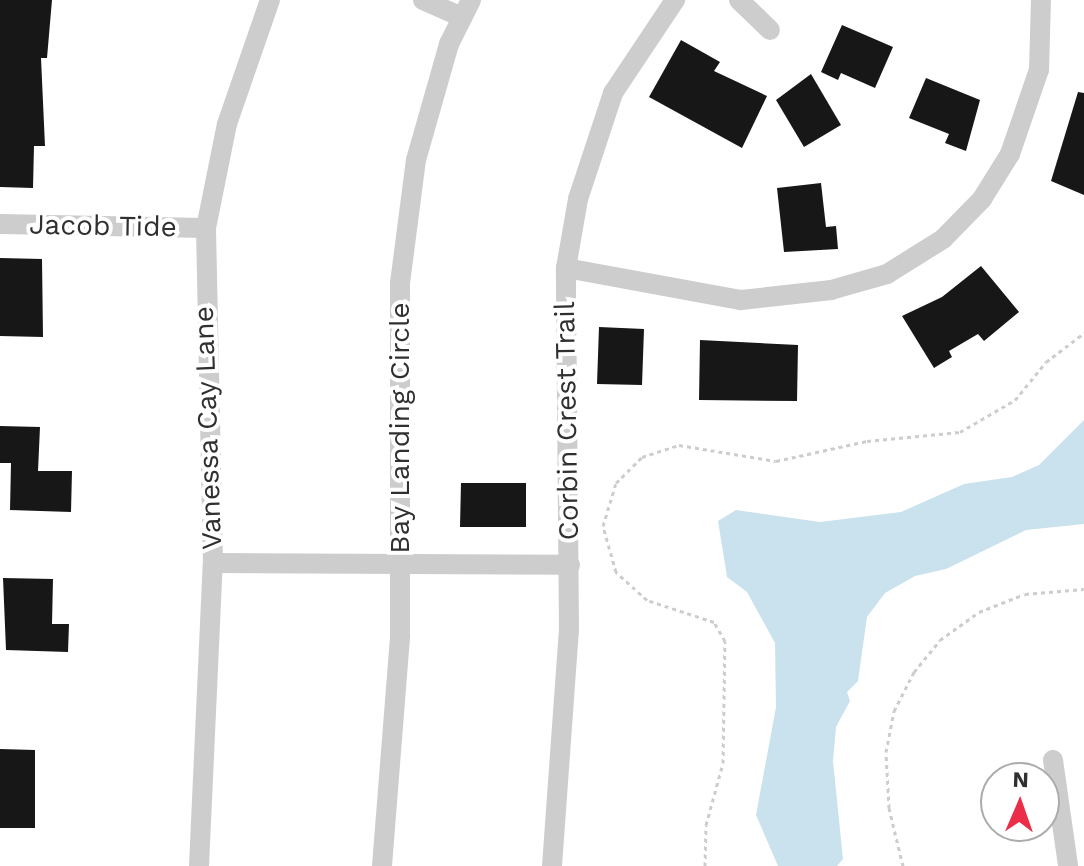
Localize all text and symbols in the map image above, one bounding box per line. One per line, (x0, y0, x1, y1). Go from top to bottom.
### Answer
street label: Jacob Tide (29, 208, 177, 244)
street label: Corbin Crest Trail (548, 301, 586, 541)
street label: Bay Landing Circle (383, 302, 417, 554)
street label: Vanessa Cay Lane (187, 305, 229, 551)
north arrow (980, 762, 1060, 842)
text: N (1012, 767, 1029, 792)

